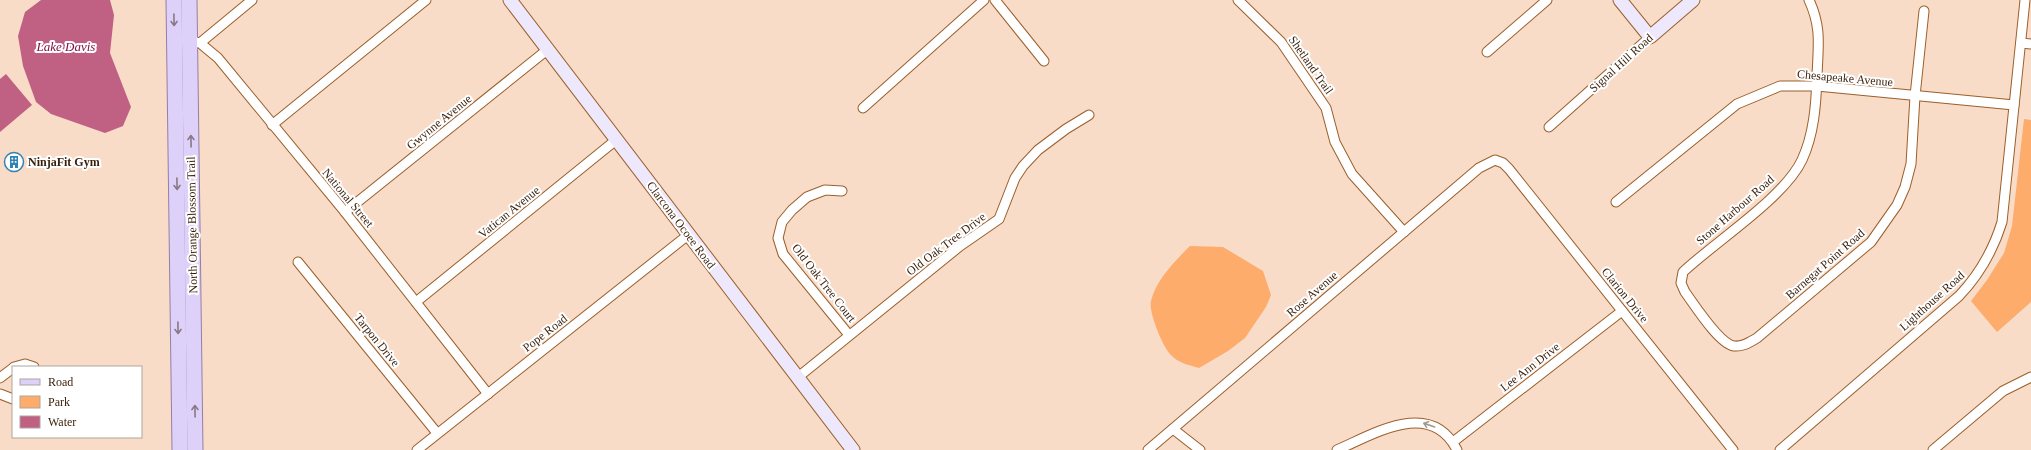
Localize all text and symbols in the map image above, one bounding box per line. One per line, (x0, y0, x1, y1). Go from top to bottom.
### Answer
one-way arrow (170, 13, 178, 26)
street label: Signal Hill Road (1586, 31, 1656, 95)
street label: Shetland Trail (1286, 33, 1337, 97)
water label: Lake Davis (36, 39, 95, 54)
street label: Chesapeake Avenue (1797, 67, 1893, 89)
street label: Gwynne Avenue (404, 92, 474, 152)
one-way arrow (187, 135, 195, 148)
building icon: NinjaFit Gym (3, 151, 25, 173)
place label: NinjaFit Gym (28, 155, 100, 169)
street label: North Orange Blossom Trail (184, 156, 200, 294)
street label: National Street (319, 166, 377, 231)
street label: Stone Harbour Road (1693, 172, 1777, 248)
one-way arrow (173, 177, 180, 190)
street label: Clarcona Ocoee Road (644, 179, 718, 271)
street label: Vatican Avenue (476, 183, 542, 241)
street label: Old Oak Tree Drive (904, 210, 988, 278)
street label: Barnegat Point Road (1783, 226, 1867, 302)
street label: Old Oak Tree Court (789, 241, 859, 326)
street label: Clarion Drive (1599, 265, 1651, 325)
street label: Rose Avenue (1284, 268, 1340, 320)
street label: Lighthouse Road (1897, 268, 1967, 334)
street label: Tarpon Drive (351, 311, 403, 369)
street label: Pope Road (520, 311, 570, 355)
one-way arrow (175, 321, 182, 334)
street label: Lee Ann Drive (1498, 340, 1562, 394)
legend (12, 366, 142, 438)
text: Road (48, 375, 73, 389)
text: Park (48, 395, 70, 409)
one-way arrow (191, 405, 199, 418)
text: Water (48, 415, 76, 429)
one-way arrow (1423, 421, 1435, 429)

